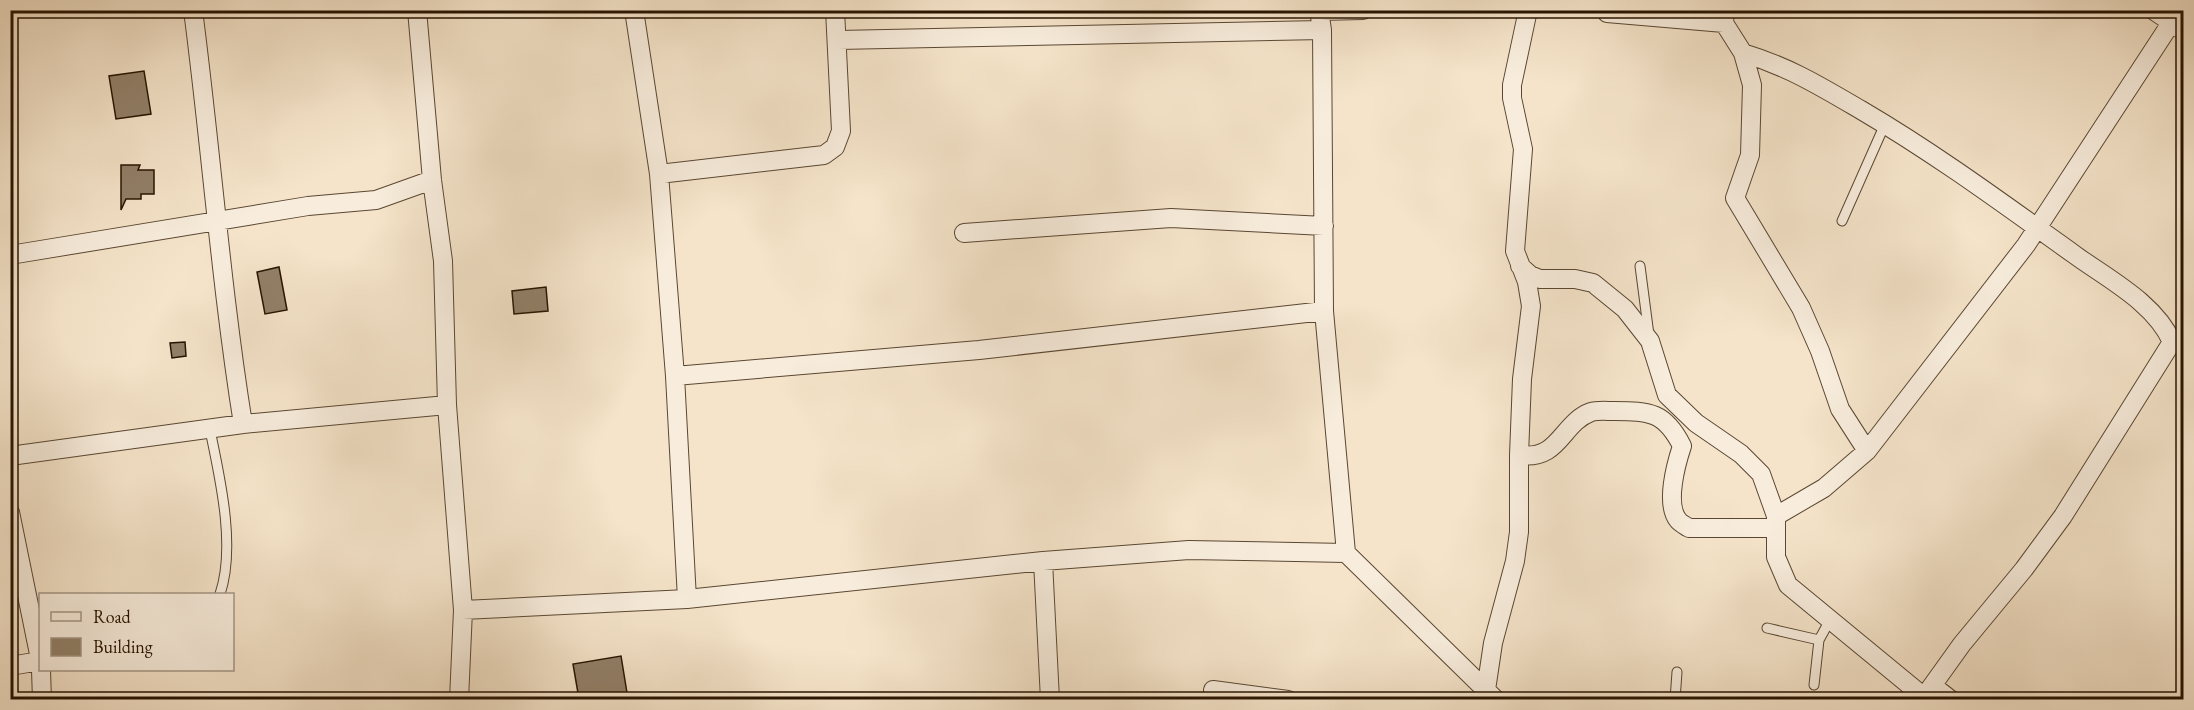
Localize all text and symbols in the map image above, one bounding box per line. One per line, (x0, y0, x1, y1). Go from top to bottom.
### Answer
legend (39, 593, 234, 671)
text: Road (93, 605, 132, 628)
text: Building (93, 635, 153, 658)

